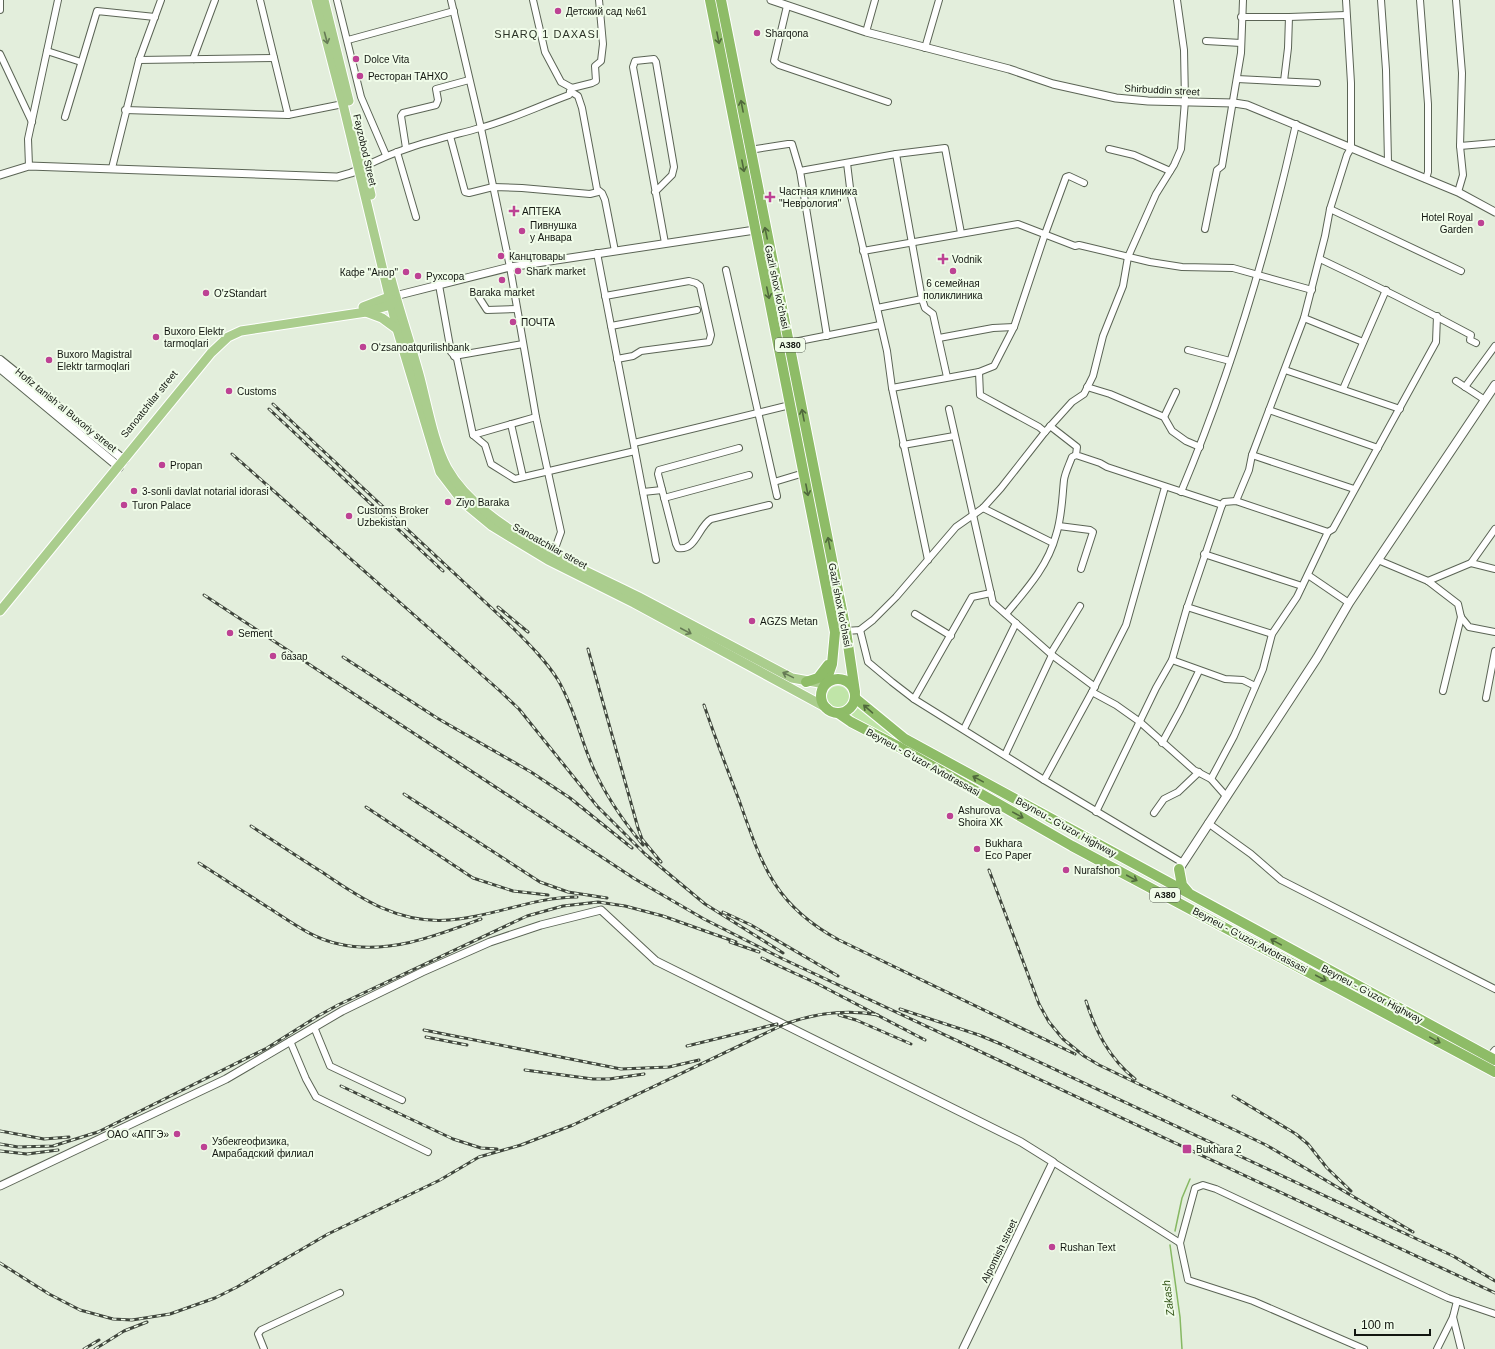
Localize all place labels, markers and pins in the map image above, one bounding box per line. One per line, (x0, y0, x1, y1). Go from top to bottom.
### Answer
marker: Детский сад №61 (553, 6, 563, 16)
place label: Детский сад №61 (566, 6, 647, 17)
marker: Sharqona (752, 28, 762, 38)
place label: Sharqona (765, 28, 809, 39)
marker: Dolce Vita (351, 54, 361, 64)
place label: Dolce Vita (364, 54, 410, 65)
marker: Ресторан ТАНХО (355, 71, 365, 81)
place label: Ресторан ТАНХО (368, 71, 448, 82)
place label: Частная клиника "Неврология" (779, 186, 858, 209)
marker: Частная клиника "Неврология" (764, 191, 776, 203)
marker: АПТЕКА (509, 206, 519, 216)
place label: АПТЕКА (522, 206, 561, 217)
place label: Hotel Royal Garden (1421, 212, 1473, 235)
marker: Hotel Royal Garden (1476, 218, 1486, 228)
place label: Пивнушка у Анвара (530, 220, 577, 243)
marker: Пивнушка у Анвара (517, 226, 527, 236)
marker: Канцтовары (496, 251, 506, 261)
place label: Канцтовары (509, 251, 565, 262)
marker: Vodnik (937, 253, 949, 265)
place label: Vodnik (952, 254, 983, 265)
marker: Shark market (513, 266, 523, 276)
place label: Shark market (526, 266, 586, 277)
marker: 6 семейная поликлиника (948, 266, 958, 276)
place label: Кафе "Анор" (340, 267, 398, 278)
marker: Кафе "Анор" (401, 267, 411, 277)
marker: Рухсора (413, 271, 423, 281)
place label: Рухсора (426, 271, 465, 282)
marker: Baraka market (497, 275, 507, 285)
place label: 6 семейная поликлиника (923, 278, 983, 301)
place label: Baraka market (469, 287, 535, 298)
marker: O'zStandart (201, 288, 211, 298)
place label: O'zStandart (214, 288, 267, 299)
marker: ПОЧТА (508, 317, 518, 327)
place label: ПОЧТА (521, 317, 555, 328)
place label: Buxoro Elektr tarmoqlari (164, 326, 225, 349)
marker: Buxoro Elektr tarmoqlari (151, 332, 161, 342)
marker: Oʻzsanoatqurilishbank (358, 342, 368, 352)
place label: Oʻzsanoatqurilishbank (371, 342, 470, 353)
place label: Buxoro Magistral Elektr tarmoqlari (57, 349, 132, 372)
marker: Buxoro Magistral Elektr tarmoqlari (44, 355, 54, 365)
marker: Customs (224, 386, 234, 396)
place label: Customs (237, 386, 276, 397)
marker: Propan (157, 460, 167, 470)
place label: Propan (170, 460, 202, 471)
marker: 3-sonli davlat notarial idorasi (129, 486, 139, 496)
place label: 3-sonli davlat notarial idorasi (142, 486, 269, 497)
marker: Ziyo Baraka (443, 497, 453, 507)
place label: Ziyo Baraka (456, 497, 510, 508)
marker: Turon Palace (119, 500, 129, 510)
place label: Turon Palace (132, 500, 192, 511)
place label: Customs Broker Uzbekistan (357, 505, 429, 528)
marker: Customs Broker Uzbekistan (344, 511, 354, 521)
marker: AGZS Metan (747, 616, 757, 626)
place label: AGZS Metan (760, 616, 818, 627)
marker: Sement (225, 628, 235, 638)
place label: Sement (238, 628, 273, 639)
marker: базар (268, 651, 278, 661)
place label: базар (281, 651, 308, 662)
place label: Ashurova Shoira XK (958, 805, 1003, 828)
marker: Ashurova Shoira XK (945, 811, 955, 821)
place label: Bukhara Eco Paper (985, 838, 1032, 861)
marker: Bukhara Eco Paper (972, 844, 982, 854)
marker: Nurafshon (1061, 865, 1071, 875)
place label: Nurafshon (1074, 865, 1120, 876)
place label: ОАО «АПГЭ» (107, 1129, 169, 1140)
marker: ОАО «АПГЭ» (172, 1129, 182, 1139)
place label: Узбекгеофизика, Амрабадский филиал (212, 1136, 314, 1159)
marker: Узбекгеофизика, Амрабадский филиал (199, 1142, 209, 1152)
marker: Bukhara 2 (1181, 1143, 1193, 1155)
place label: Bukhara 2 (1196, 1144, 1242, 1155)
marker: Rushan Text (1047, 1242, 1057, 1252)
place label: Rushan Text (1060, 1242, 1116, 1253)

